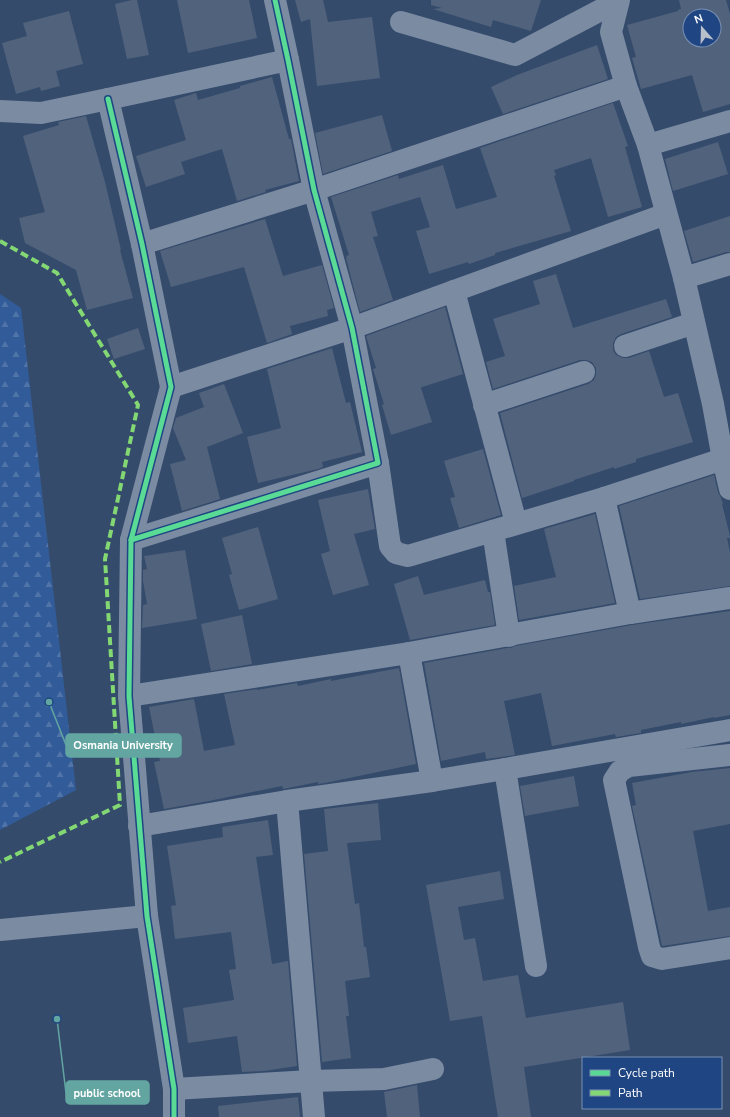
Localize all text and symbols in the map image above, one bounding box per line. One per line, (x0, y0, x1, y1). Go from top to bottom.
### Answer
north arrow (682, 8, 722, 48)
text: N (692, 11, 705, 28)
callout: Osmania University (66, 734, 181, 757)
text: Osmania University (73, 738, 173, 753)
legend (582, 1057, 722, 1109)
text: Cycle path (618, 1065, 675, 1081)
callout: public school (66, 1081, 149, 1104)
text: Path (618, 1085, 643, 1101)
text: public school (73, 1086, 141, 1101)

